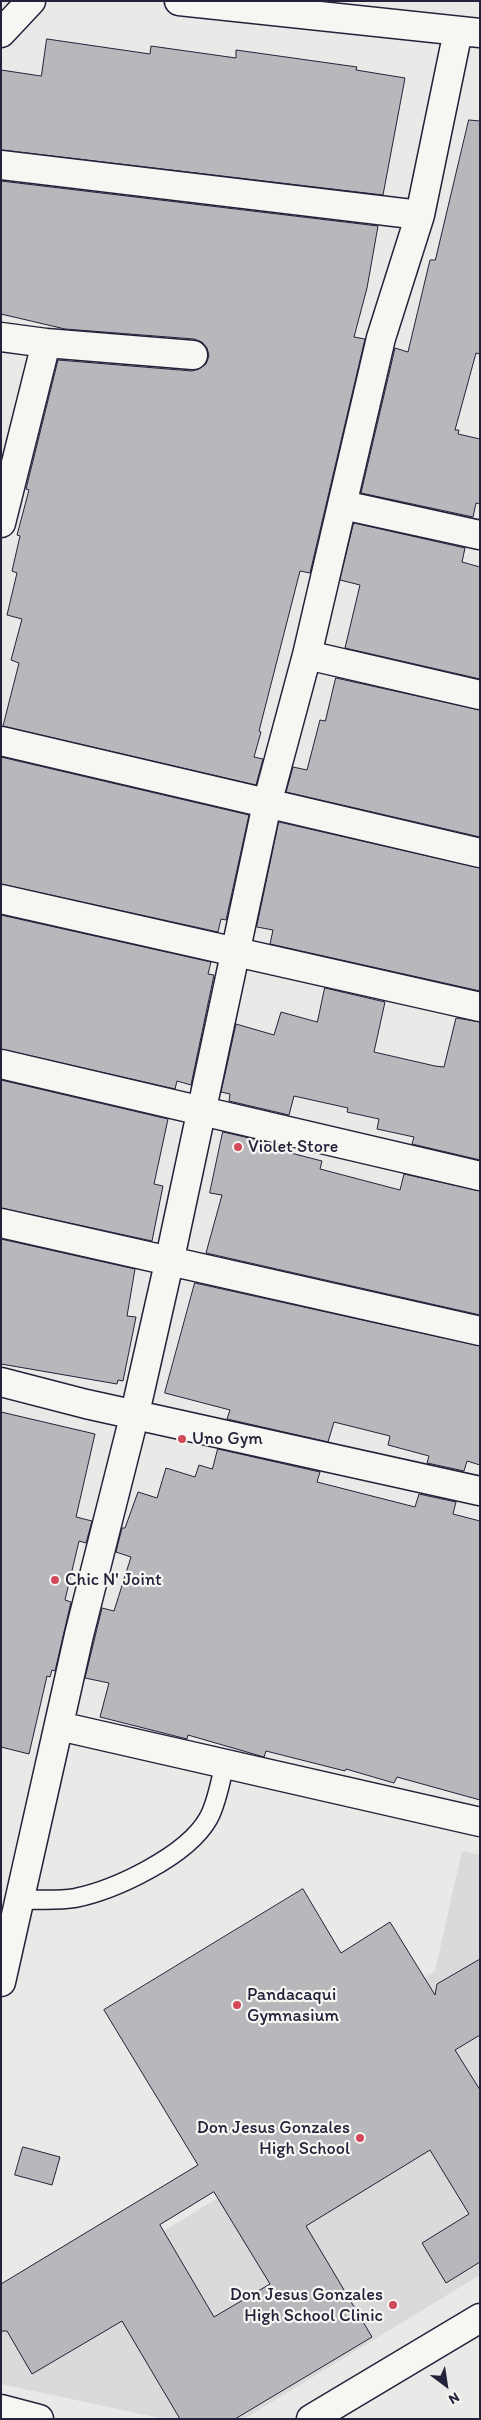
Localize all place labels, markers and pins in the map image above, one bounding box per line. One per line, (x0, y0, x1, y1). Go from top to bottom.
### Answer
place label: Violet Store (248, 1136, 338, 1158)
marker: Violet Store (232, 1141, 244, 1153)
place label: Uno Gym (192, 1428, 263, 1450)
marker: Uno Gym (176, 1433, 188, 1445)
place label: Chic N' Joint (65, 1569, 162, 1591)
marker: Chic N' Joint (49, 1574, 61, 1586)
place label: Pandacaqui Gymnasium (247, 1984, 339, 2026)
marker: Pandacaqui Gymnasium (231, 1999, 243, 2011)
place label: Don Jesus Gonzales High School (197, 2117, 350, 2160)
marker: Don Jesus Gonzales High School (354, 2132, 366, 2144)
place label: Don Jesus Gonzales High School Clinic (230, 2284, 383, 2326)
marker: Don Jesus Gonzales High School Clinic (387, 2299, 399, 2311)

